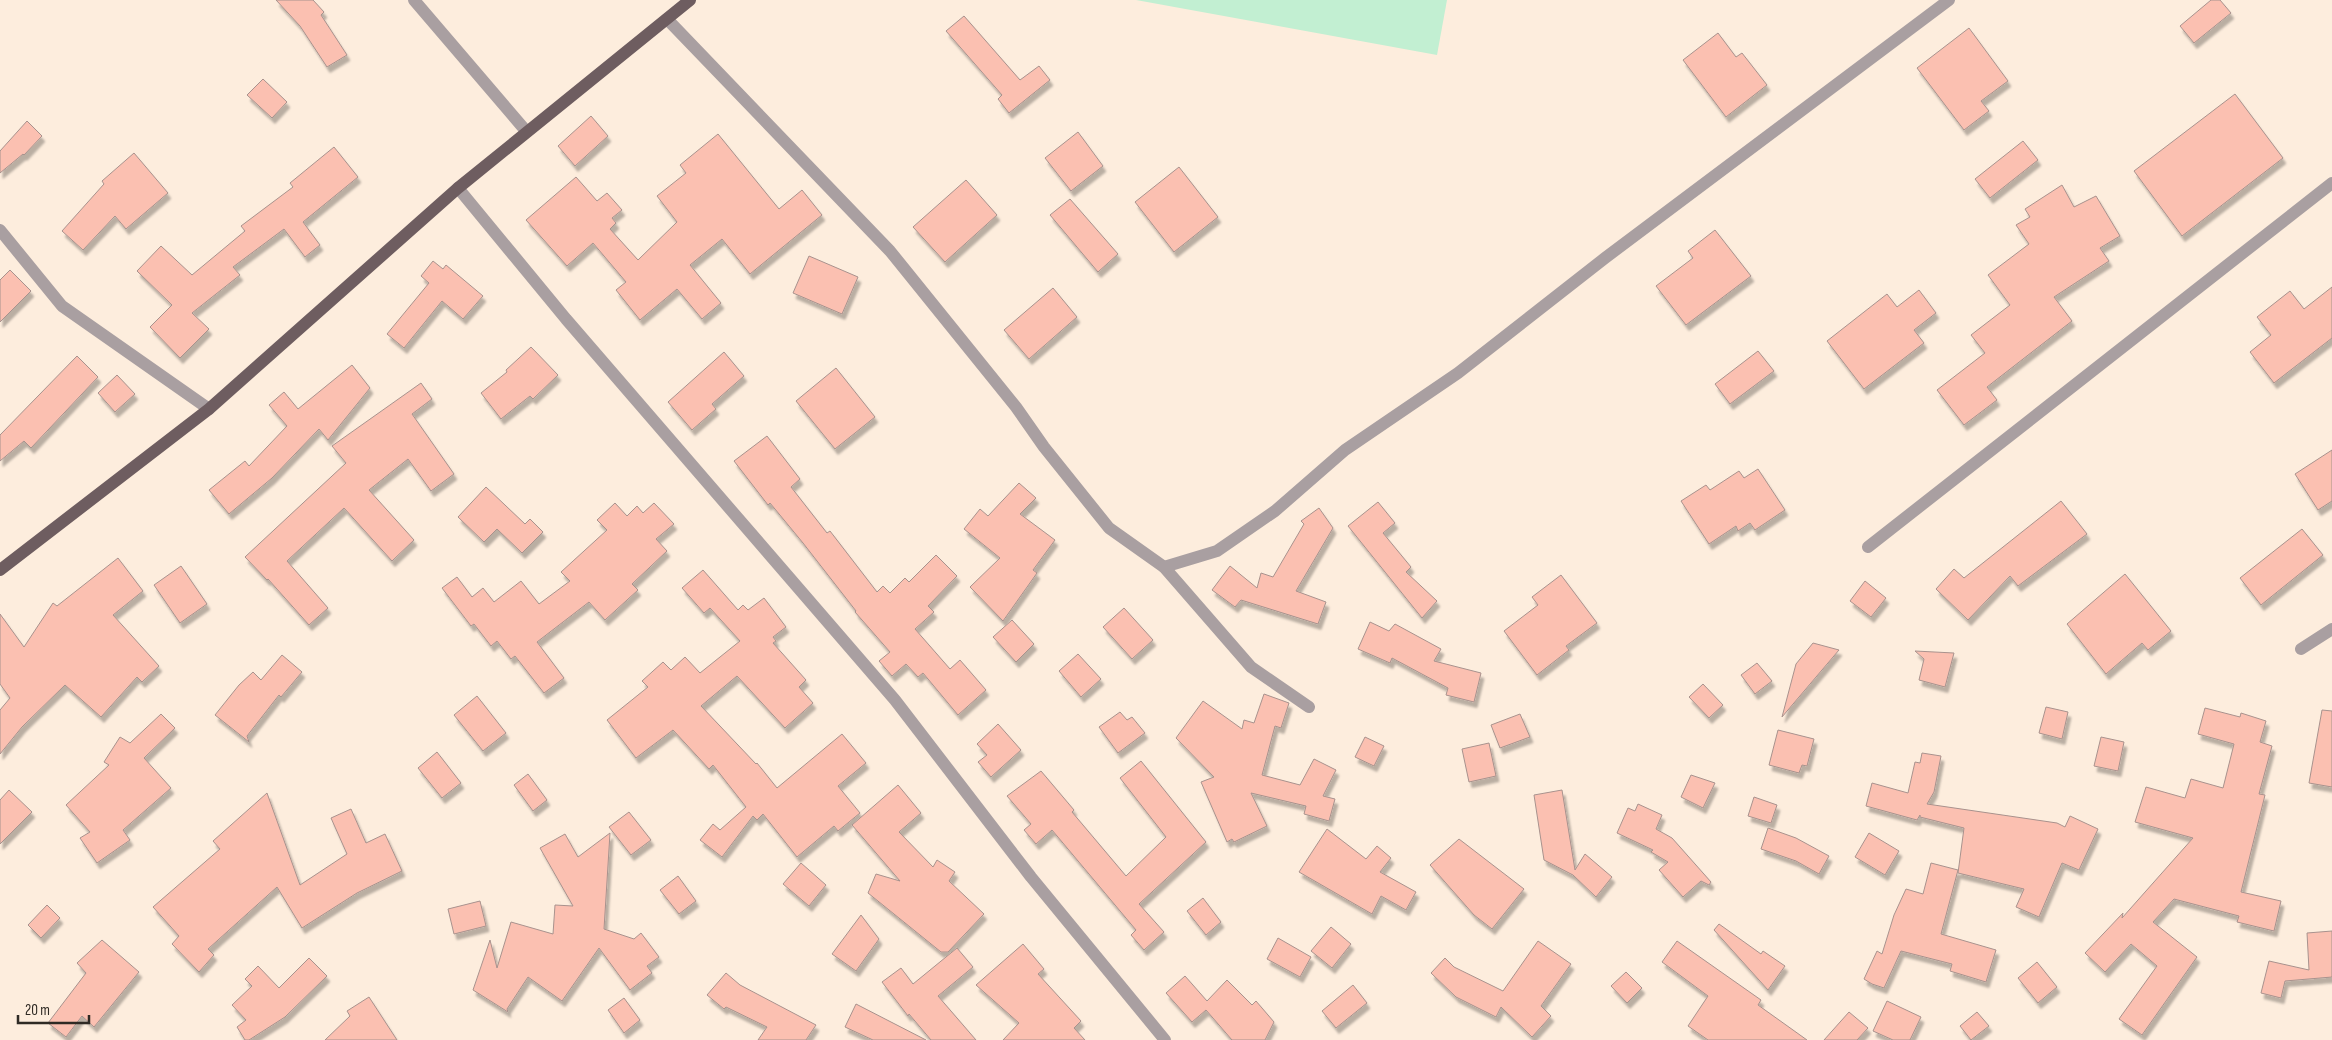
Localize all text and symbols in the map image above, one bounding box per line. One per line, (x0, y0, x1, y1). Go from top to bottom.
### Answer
scale bar (18, 992, 89, 1024)
text: 20 m (25, 1001, 50, 1020)

